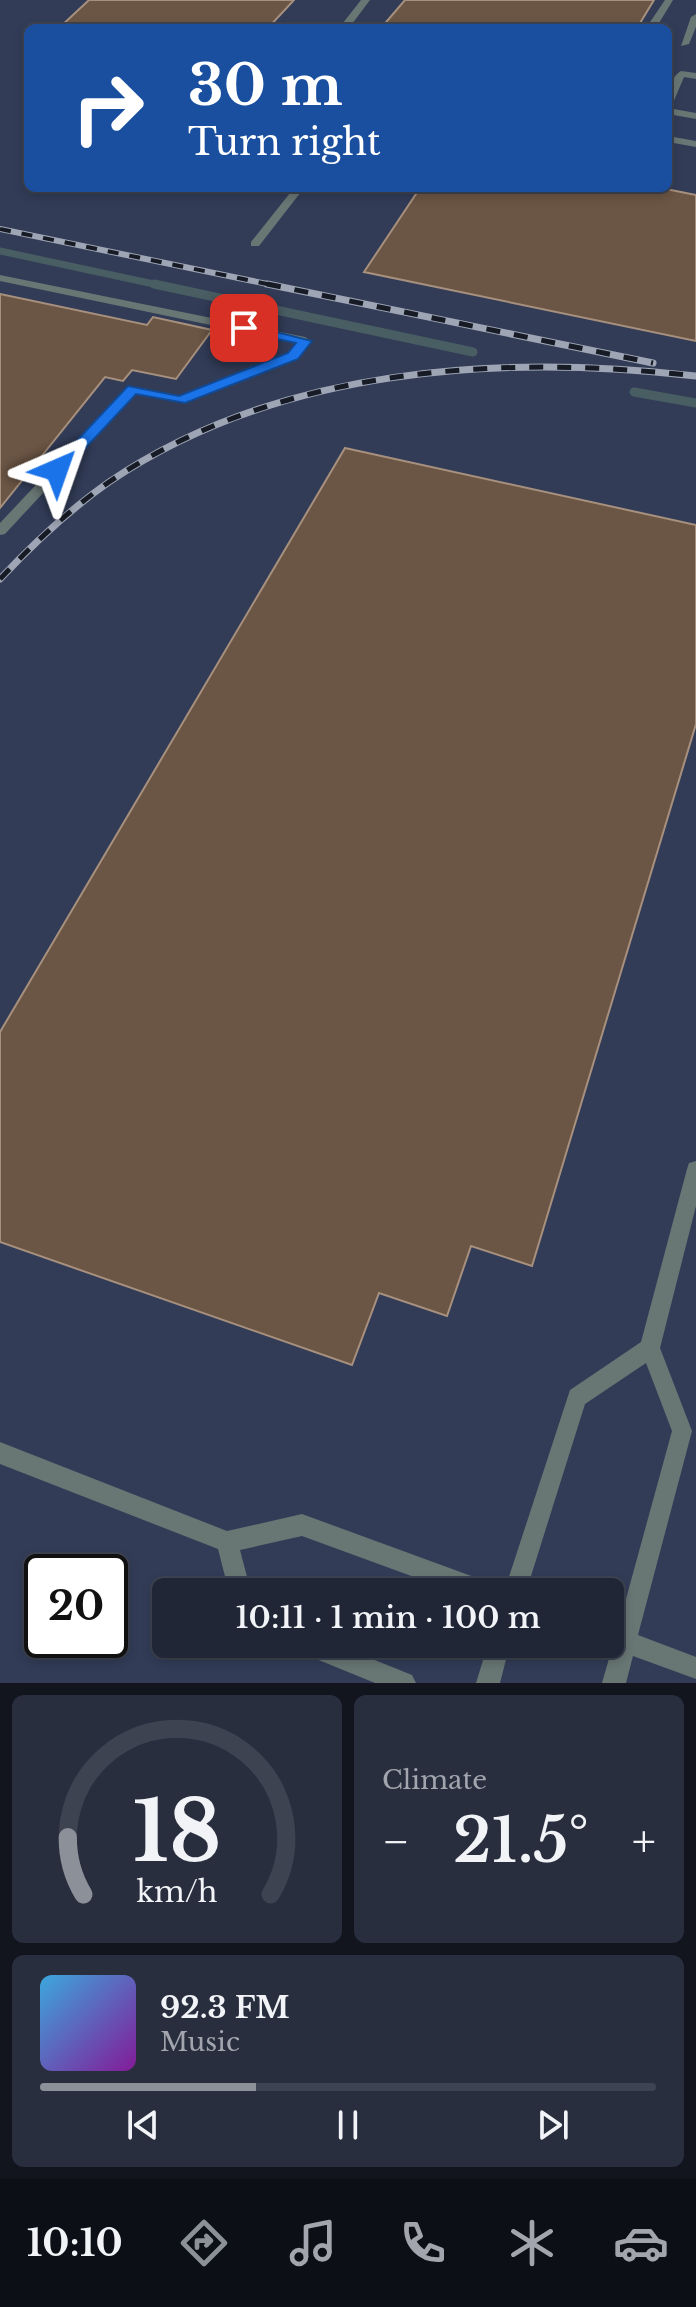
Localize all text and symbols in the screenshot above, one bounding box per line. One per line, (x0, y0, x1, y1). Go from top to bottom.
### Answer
text: 30 m (188, 51, 343, 120)
icon: right (56, 56, 160, 160)
text: Turn right (188, 120, 381, 165)
pin (210, 294, 278, 362)
icon: arrive (222, 306, 266, 350)
position arrow (15, 428, 99, 512)
speed limit sign: 20 (24, 1554, 128, 1658)
text: 10:11 · 1 min · 100 m (235, 1599, 541, 1636)
text: Climate (382, 1764, 487, 1796)
text: 18 (132, 1780, 222, 1883)
text: 21.5° (453, 1804, 589, 1878)
text: − (382, 1814, 410, 1869)
text: + (632, 1814, 656, 1869)
text: km/h (136, 1874, 218, 1910)
text: 92.3 FM (160, 1989, 290, 2026)
text: Music (160, 2026, 240, 2058)
icon: previous (121, 2103, 165, 2147)
icon: pause (326, 2103, 370, 2147)
icon: next (531, 2103, 575, 2147)
icon: directions (176, 2215, 232, 2271)
icon: music (285, 2215, 341, 2271)
icon: phone (395, 2215, 451, 2271)
icon: climate (504, 2215, 560, 2271)
icon: car (613, 2215, 669, 2271)
text: 10:10 (27, 2221, 123, 2266)

